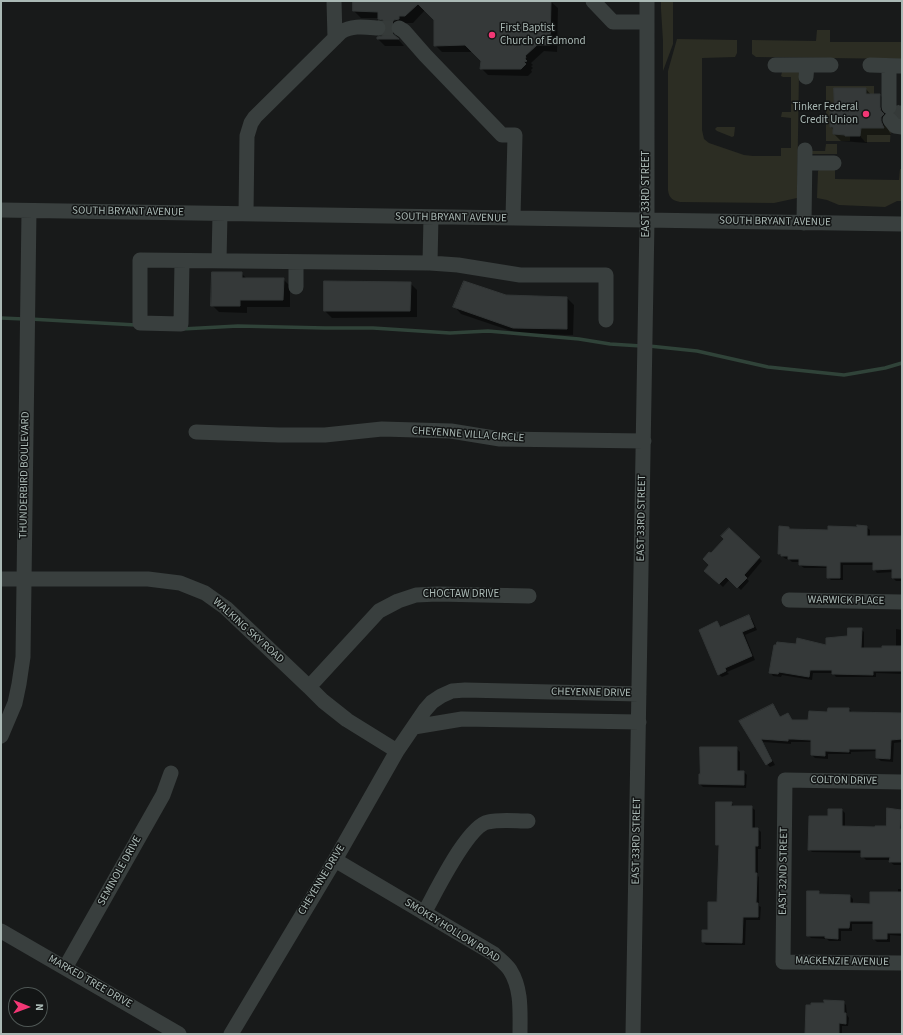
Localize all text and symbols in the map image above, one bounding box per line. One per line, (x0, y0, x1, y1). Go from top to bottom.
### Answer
place label: First Baptist Church of Edmond (500, 22, 586, 48)
marker: First Baptist Church of Edmond (487, 30, 497, 40)
place label: Tinker Federal Credit Union (792, 101, 858, 127)
marker: Tinker Federal Credit Union (861, 109, 871, 119)
street label: EAST 33RD STREET (640, 151, 654, 237)
street label: SOUTH BRYANT AVENUE (72, 204, 184, 220)
street label: SOUTH BRYANT AVENUE (395, 210, 507, 226)
street label: SOUTH BRYANT AVENUE (719, 214, 831, 230)
street label: THUNDERBIRD BOULEVARD (17, 411, 33, 539)
street label: CHEYENNE VILLA CIRCLE (411, 424, 525, 446)
street label: EAST 33RD STREET (635, 474, 649, 562)
street label: CHOCTAW DRIVE (423, 588, 499, 602)
street label: WARWICK PLACE (807, 594, 885, 608)
street label: WALKING SKY ROAD (210, 596, 286, 666)
street label: CHEYENNE DRIVE (551, 686, 631, 700)
street label: COLTON DRIVE (810, 774, 878, 788)
street label: EAST 33RD STREET (630, 797, 644, 885)
street label: EAST 32ND STREET (777, 827, 791, 915)
street label: SEMINOLE DRIVE (95, 834, 145, 908)
street label: CHEYENNE DRIVE (296, 842, 348, 918)
street label: SMOKEY HOLLOW ROAD (402, 896, 502, 966)
street label: MARKED TREE DRIVE (46, 953, 134, 1011)
street label: MACKENZIE AVENUE (795, 955, 889, 969)
north arrow (8, 987, 48, 1027)
text: N (32, 1003, 47, 1011)

